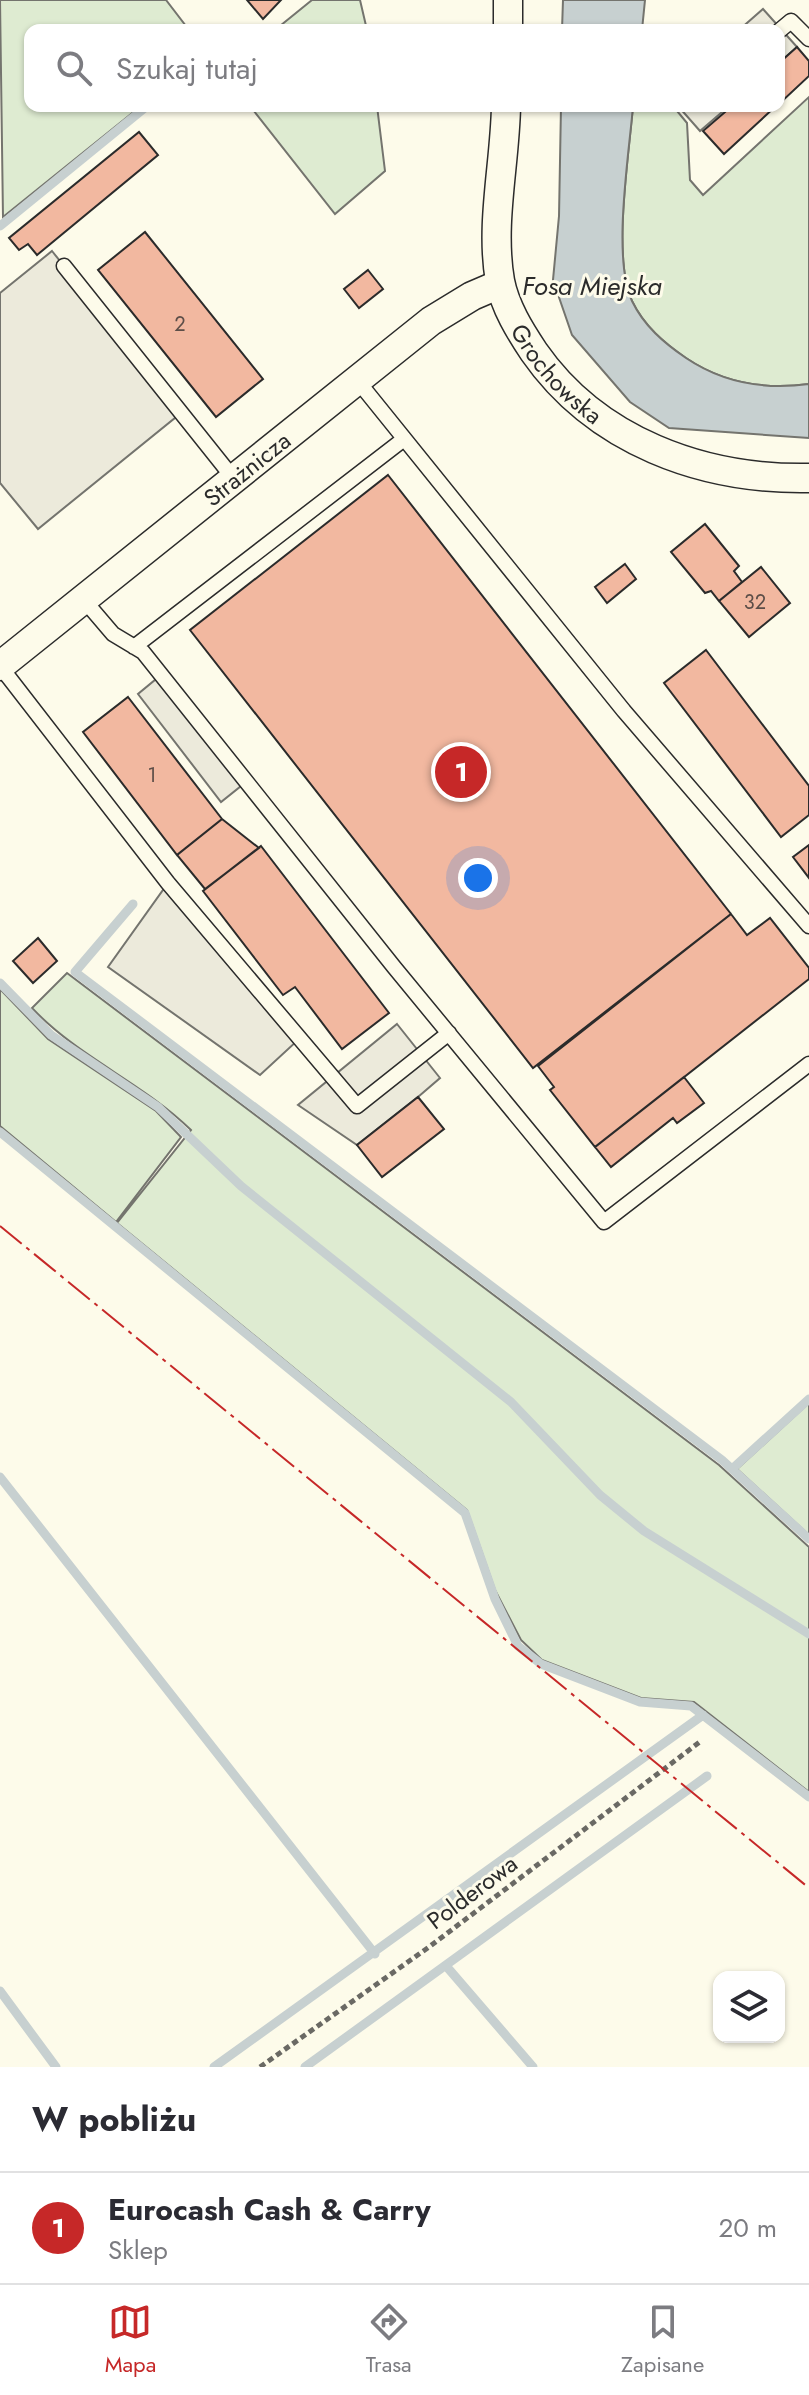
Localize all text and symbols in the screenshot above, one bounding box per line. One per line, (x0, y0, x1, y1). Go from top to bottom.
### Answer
search box (24, 24, 785, 112)
icon: search (52, 46, 96, 90)
text: Szukaj tutaj (116, 47, 258, 90)
water label: Fosa Miejska (522, 267, 663, 305)
house number: 2 (174, 310, 186, 339)
street label: Grochowska (502, 317, 610, 432)
street label: Strażnicza (196, 423, 298, 514)
house number: 32 (744, 588, 766, 617)
pin: 1 (435, 742, 487, 802)
house number: 1 (148, 761, 157, 790)
your location (458, 858, 498, 898)
street label: Polderowa (419, 1846, 525, 1938)
map controls (713, 1971, 785, 2043)
button: layers (713, 1971, 785, 2043)
text: W pobliżu (32, 2095, 196, 2144)
text: Eurocash Cash & Carry (108, 2188, 431, 2231)
text: 1 (51, 2209, 65, 2247)
text: 20 m (719, 2209, 777, 2247)
text: Sklep (108, 2231, 168, 2269)
tab: Mapa (105, 2300, 156, 2380)
tab: Trasa (366, 2300, 412, 2380)
tab: Zapisane (621, 2300, 704, 2380)

